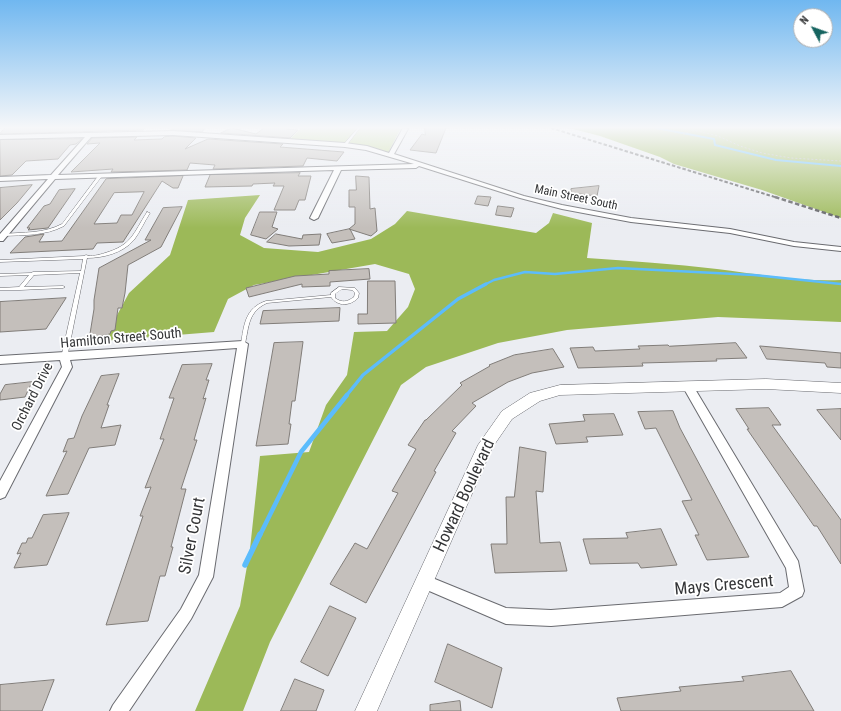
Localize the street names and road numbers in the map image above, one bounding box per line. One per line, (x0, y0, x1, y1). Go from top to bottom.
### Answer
street label: Main Street South (533, 182, 619, 214)
street label: Hamilton Street South (60, 325, 182, 353)
street label: Orchard Drive (9, 360, 57, 434)
street label: Howard Boulevard (430, 436, 500, 556)
street label: Silver Court (176, 496, 210, 576)
street label: Mays Crescent (674, 572, 774, 600)

